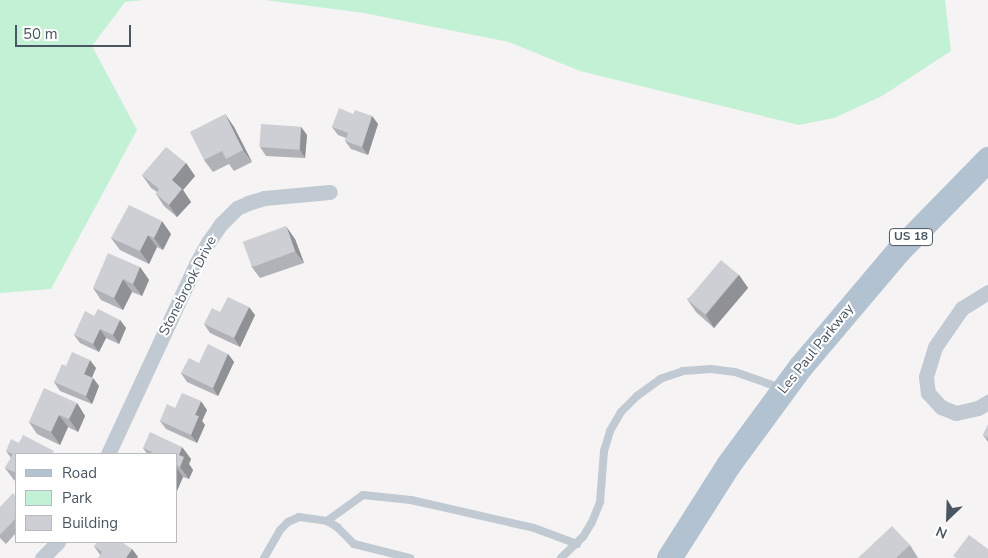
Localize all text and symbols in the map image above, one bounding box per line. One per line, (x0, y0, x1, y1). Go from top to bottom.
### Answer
scale bar (18, 15, 134, 47)
text: 50 m (23, 24, 58, 44)
road number: US 18 (888, 228, 934, 246)
street label: Stonebrook Drive (156, 234, 220, 338)
street label: Les Paul Parkway (775, 301, 857, 397)
legend (15, 453, 178, 543)
text: Road (62, 463, 97, 483)
text: Park (62, 488, 92, 508)
north arrow (923, 493, 973, 543)
text: Building (62, 513, 118, 533)
text: N (933, 521, 950, 543)

